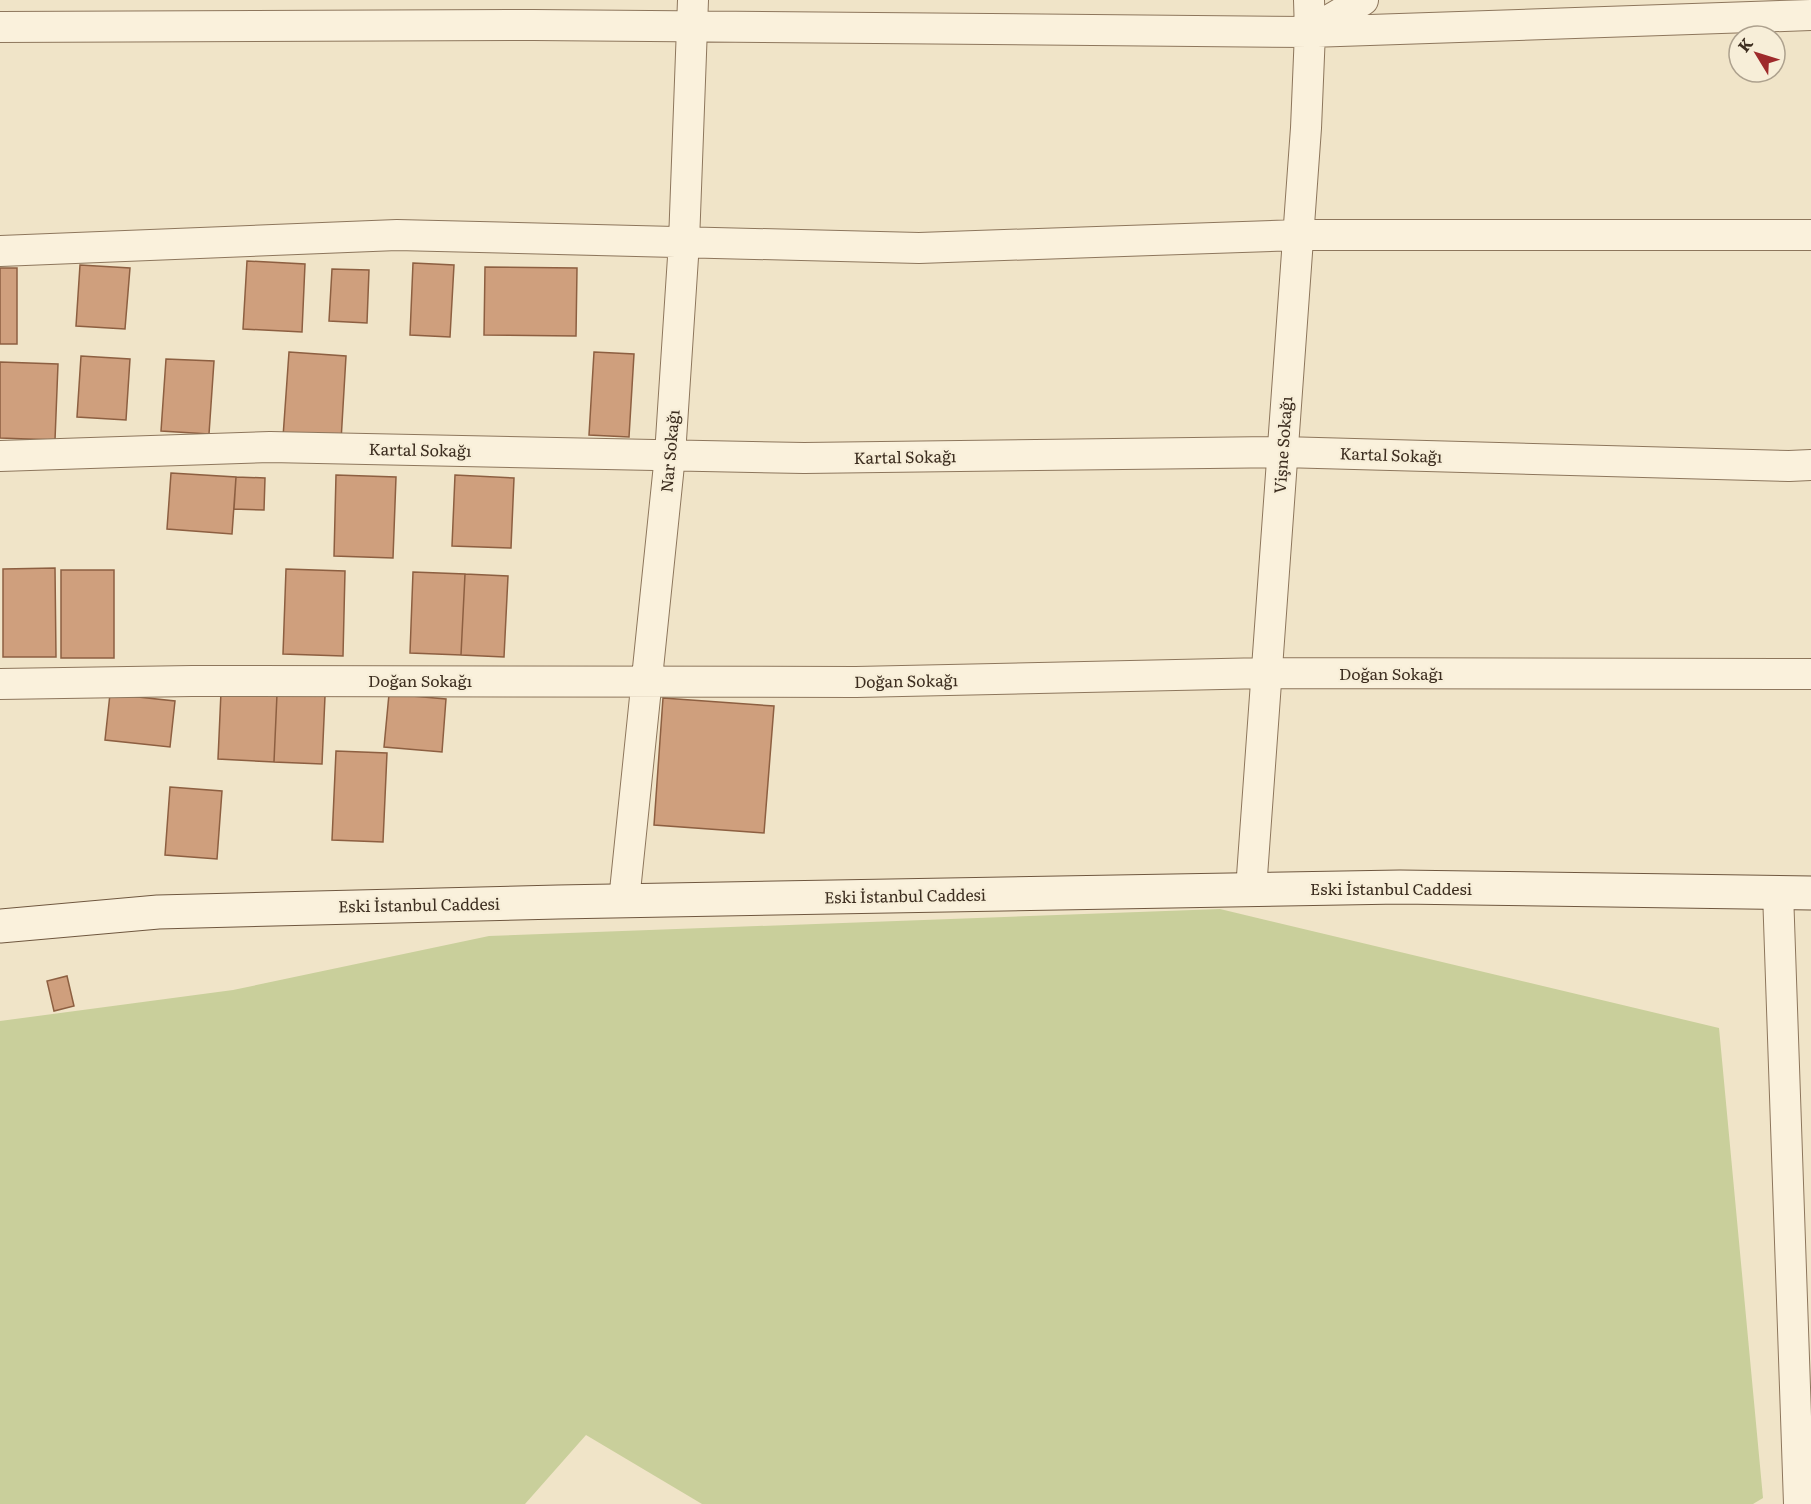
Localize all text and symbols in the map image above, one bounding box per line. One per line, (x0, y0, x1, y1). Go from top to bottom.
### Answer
north arrow (1727, 24, 1787, 84)
text: K (1731, 31, 1758, 56)
street label: Vişne Sokağı (1267, 395, 1297, 494)
street label: Nar Sokağı (653, 408, 685, 493)
street label: Kartal Sokağı (368, 436, 472, 462)
street label: Kartal Sokağı (1339, 440, 1443, 468)
street label: Kartal Sokağı (853, 443, 957, 469)
street label: Doğan Sokağı (1339, 661, 1443, 685)
street label: Doğan Sokağı (854, 667, 958, 693)
street label: Doğan Sokağı (368, 668, 472, 692)
street label: Eski İstanbul Caddesi (1310, 876, 1472, 900)
street label: Eski İstanbul Caddesi (824, 882, 986, 908)
street label: Eski İstanbul Caddesi (338, 891, 500, 917)

